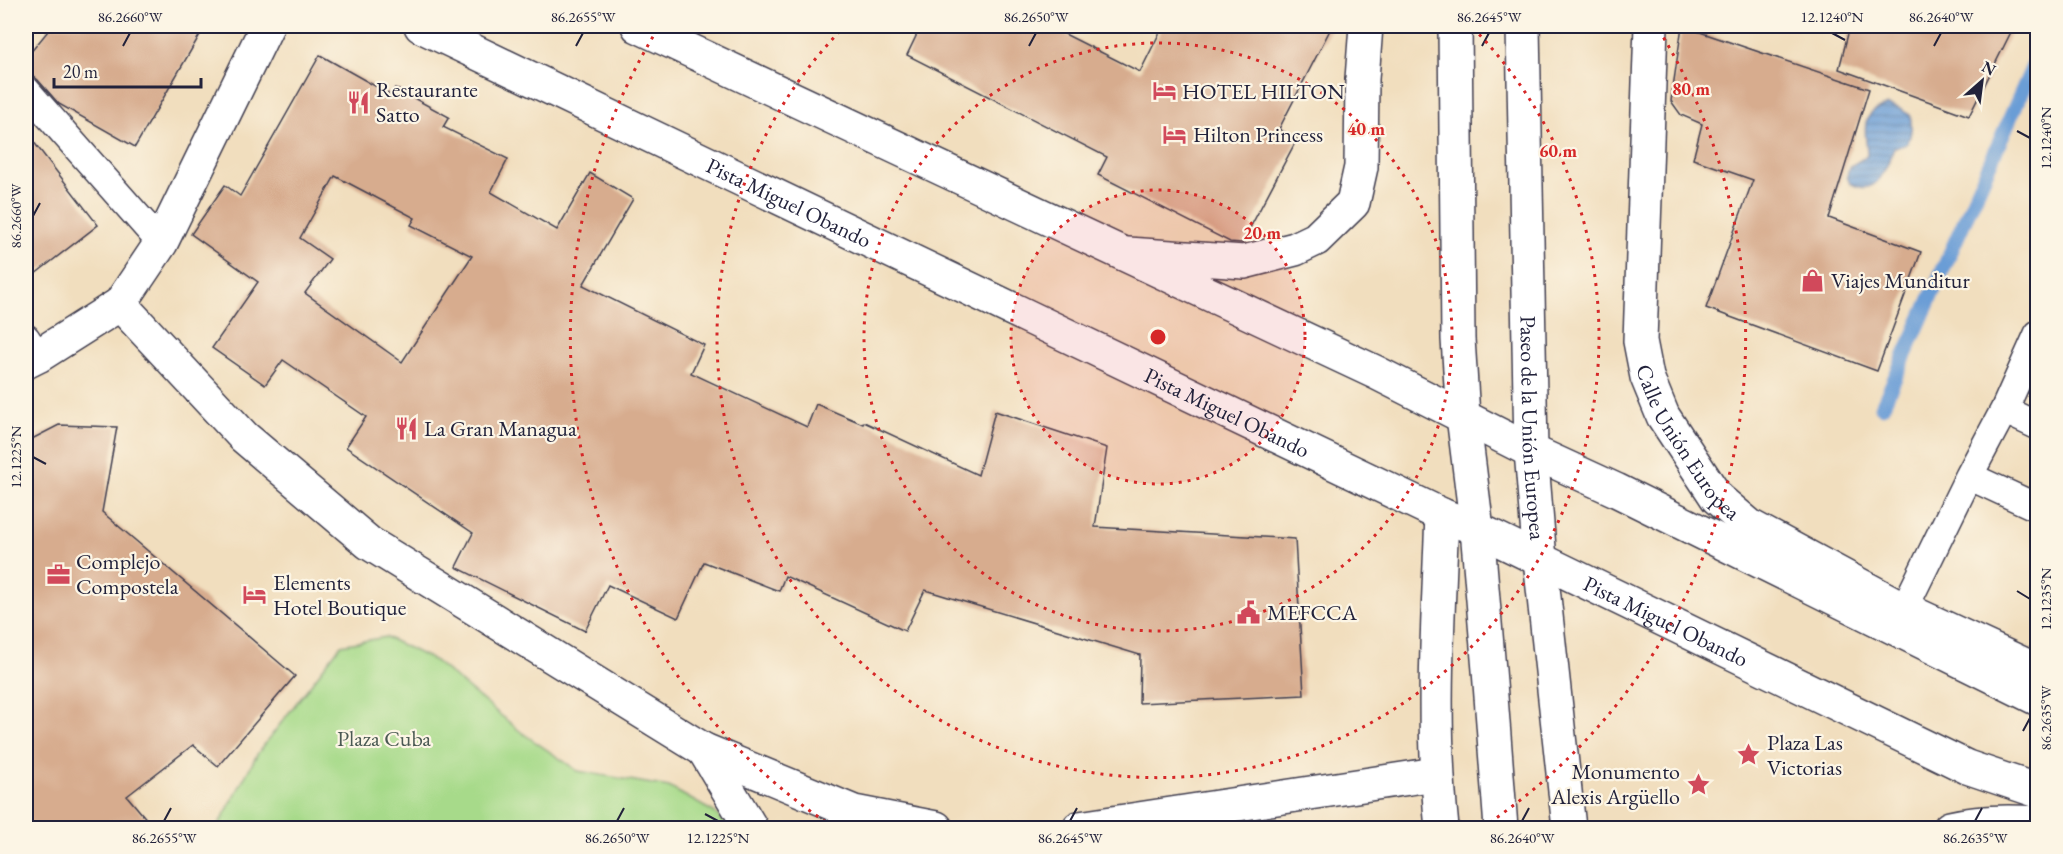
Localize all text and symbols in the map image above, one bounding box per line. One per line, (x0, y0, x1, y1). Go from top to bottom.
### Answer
text: 86.2660°W (98, 7, 163, 26)
text: 86.2655°W (551, 7, 616, 26)
text: 86.2650°W (1004, 7, 1069, 26)
text: 86.2645°W (1457, 7, 1522, 26)
text: 12.1240°N (1801, 7, 1864, 26)
text: 86.2640°W (1909, 7, 1974, 26)
scale bar (54, 51, 201, 89)
north arrow (1952, 51, 2012, 111)
text: N (1978, 56, 1999, 81)
text: 20 m (63, 60, 98, 83)
place label: Restaurante Satto (376, 75, 478, 129)
place label: HOTEL HILTON (1182, 77, 1345, 106)
text: 80 m (1672, 77, 1710, 100)
hotel icon: HOTEL HILTON (1151, 78, 1177, 104)
restaurant icon: Restaurante Satto (345, 89, 371, 115)
text: 12.1240°N (2036, 106, 2055, 169)
text: 40 m (1347, 117, 1385, 140)
place label: Hilton Princess (1193, 120, 1323, 149)
hotel icon: Hilton Princess (1162, 121, 1188, 147)
text: 60 m (1539, 139, 1577, 162)
street label: Pista Miguel Obando (702, 151, 876, 255)
text: 86.2660°W (6, 183, 25, 248)
text: 20 m (1243, 221, 1281, 244)
place label: Viajes Munditur (1831, 266, 1970, 295)
shop icon: Viajes Munditur (1800, 267, 1826, 293)
street label: Paseo de la Unión Europea (1513, 315, 1552, 541)
centre of rings (1148, 327, 1168, 347)
street label: Pista Miguel Obando (1140, 361, 1314, 465)
street label: Calle Unión Europea (1630, 362, 1746, 527)
place label: La Gran Managua (424, 414, 577, 443)
restaurant icon: La Gran Managua (393, 415, 419, 441)
text: 12.1225°N (6, 425, 25, 488)
place label: Complejo Compostela (76, 547, 179, 601)
office icon: Complejo Compostela (45, 561, 71, 587)
text: 12.1235°N (2036, 567, 2055, 630)
place label: Elements Hotel Boutique (273, 568, 407, 622)
street label: Pista Miguel Obando (1579, 569, 1753, 674)
hotel icon: Elements Hotel Boutique (242, 582, 268, 608)
place label: MEFCCA (1267, 598, 1358, 627)
public building icon: MEFCCA (1236, 599, 1262, 625)
text: 86.2635°W (2036, 685, 2055, 750)
park label: Plaza Cuba (337, 724, 431, 753)
place label: Plaza Las Victorias (1767, 728, 1843, 782)
place icon: Plaza Las Victorias (1736, 742, 1762, 768)
place label: Monumento Alexis Argüello (1550, 757, 1680, 811)
place icon: Monumento Alexis Argüello (1685, 771, 1711, 797)
text: 86.2655°W (132, 828, 197, 847)
text: 86.2650°W (585, 828, 650, 847)
text: 12.1225°N (687, 828, 750, 847)
text: 86.2645°W (1038, 828, 1103, 847)
text: 86.2640°W (1490, 828, 1555, 847)
text: 86.2635°W (1943, 828, 2008, 847)

